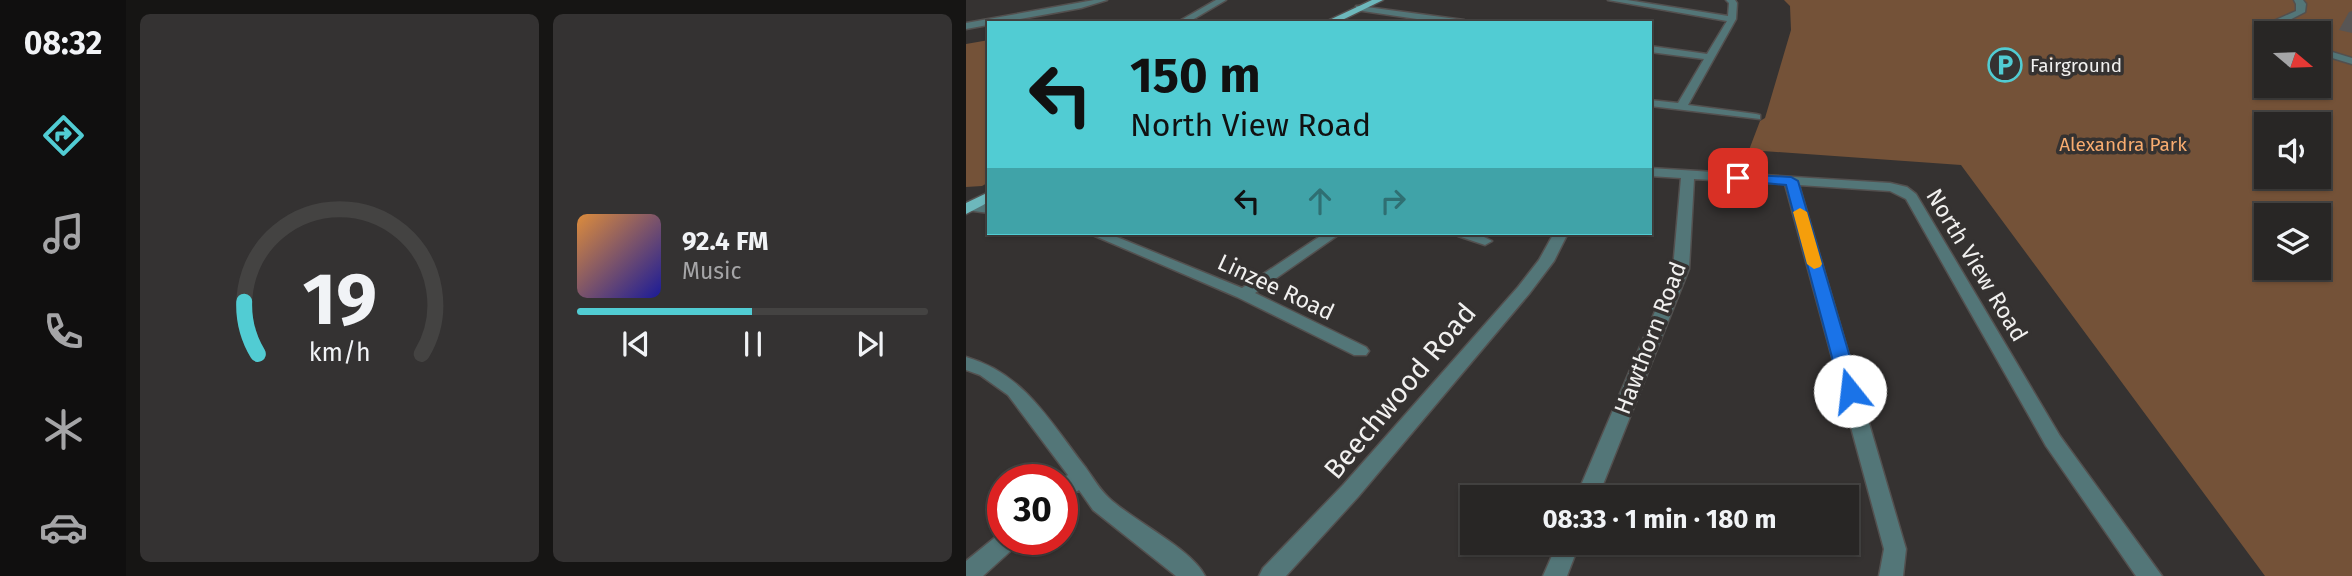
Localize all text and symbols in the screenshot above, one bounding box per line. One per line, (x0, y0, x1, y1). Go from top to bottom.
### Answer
north arrow (2254, 21, 2331, 98)
map controls (2254, 21, 2331, 280)
text: 08:32 (24, 24, 102, 62)
text: 150 m (1130, 46, 1261, 105)
parking icon: Fairground (1986, 46, 2024, 84)
icon: left (1015, 49, 1106, 140)
place label: Fairground (2030, 54, 2122, 77)
text: North View Road (1130, 106, 1371, 144)
icon: directions (39, 111, 88, 160)
button: sound (2254, 112, 2331, 189)
park label: Alexandra Park (2059, 133, 2187, 156)
pin (1708, 148, 1768, 208)
icon: arrive (1719, 159, 1757, 197)
icon: left (1228, 182, 1266, 220)
icon: ahead (1301, 182, 1339, 220)
icon: right (1374, 182, 1412, 220)
street label: North View Road (1920, 184, 2034, 346)
button: layers (2254, 203, 2331, 280)
icon: music (39, 209, 88, 258)
text: 92.4 FM (682, 226, 768, 257)
street label: Linzee Road (1213, 248, 1339, 326)
text: 19 (302, 256, 377, 343)
text: Music (682, 257, 742, 285)
street label: Hawthorn Road (1608, 258, 1692, 418)
street label: Beechwood Road (1317, 297, 1483, 485)
icon: phone (39, 307, 88, 356)
icon: previous (617, 325, 655, 363)
icon: pause (734, 325, 772, 363)
icon: next (851, 325, 889, 363)
text: km/h (309, 338, 370, 368)
position arrow (1813, 354, 1887, 428)
icon: climate (39, 405, 88, 454)
speed limit sign: 30 (987, 464, 1078, 555)
icon: car (39, 503, 88, 552)
text: 08:33 · 1 min · 180 m (1542, 504, 1777, 535)

